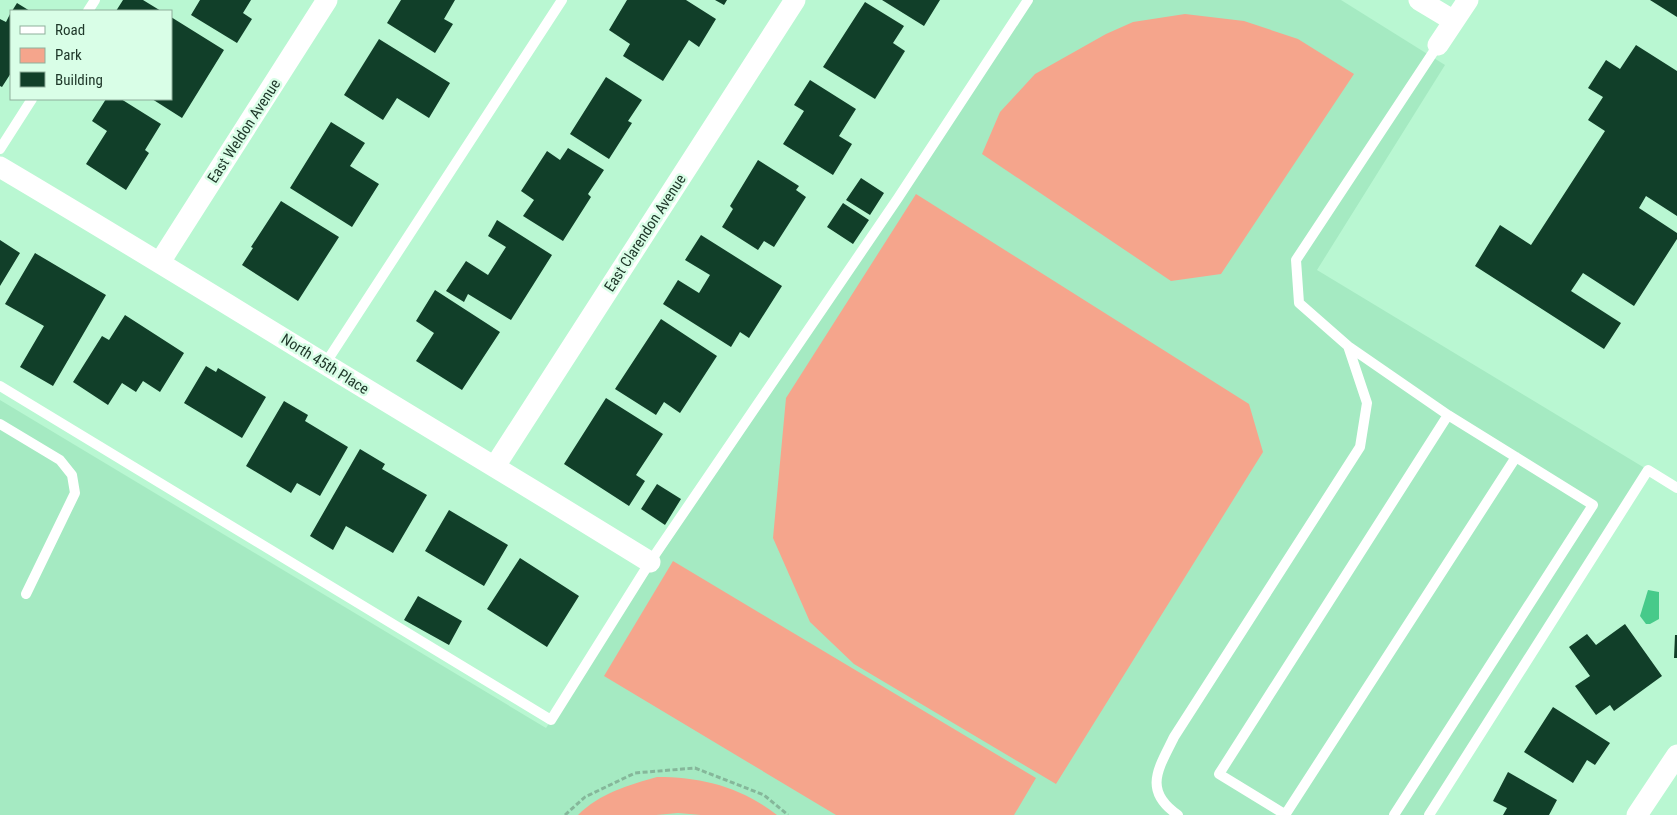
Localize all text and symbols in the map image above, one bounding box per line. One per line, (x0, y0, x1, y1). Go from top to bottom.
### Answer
legend (10, 10, 172, 100)
text: Road (55, 21, 85, 39)
text: Park (55, 46, 82, 64)
text: Building (55, 71, 103, 89)
street label: East Weldon Avenue (204, 76, 284, 186)
street label: East Clarendon Avenue (600, 171, 690, 295)
street label: North 45th Place (278, 330, 372, 398)

